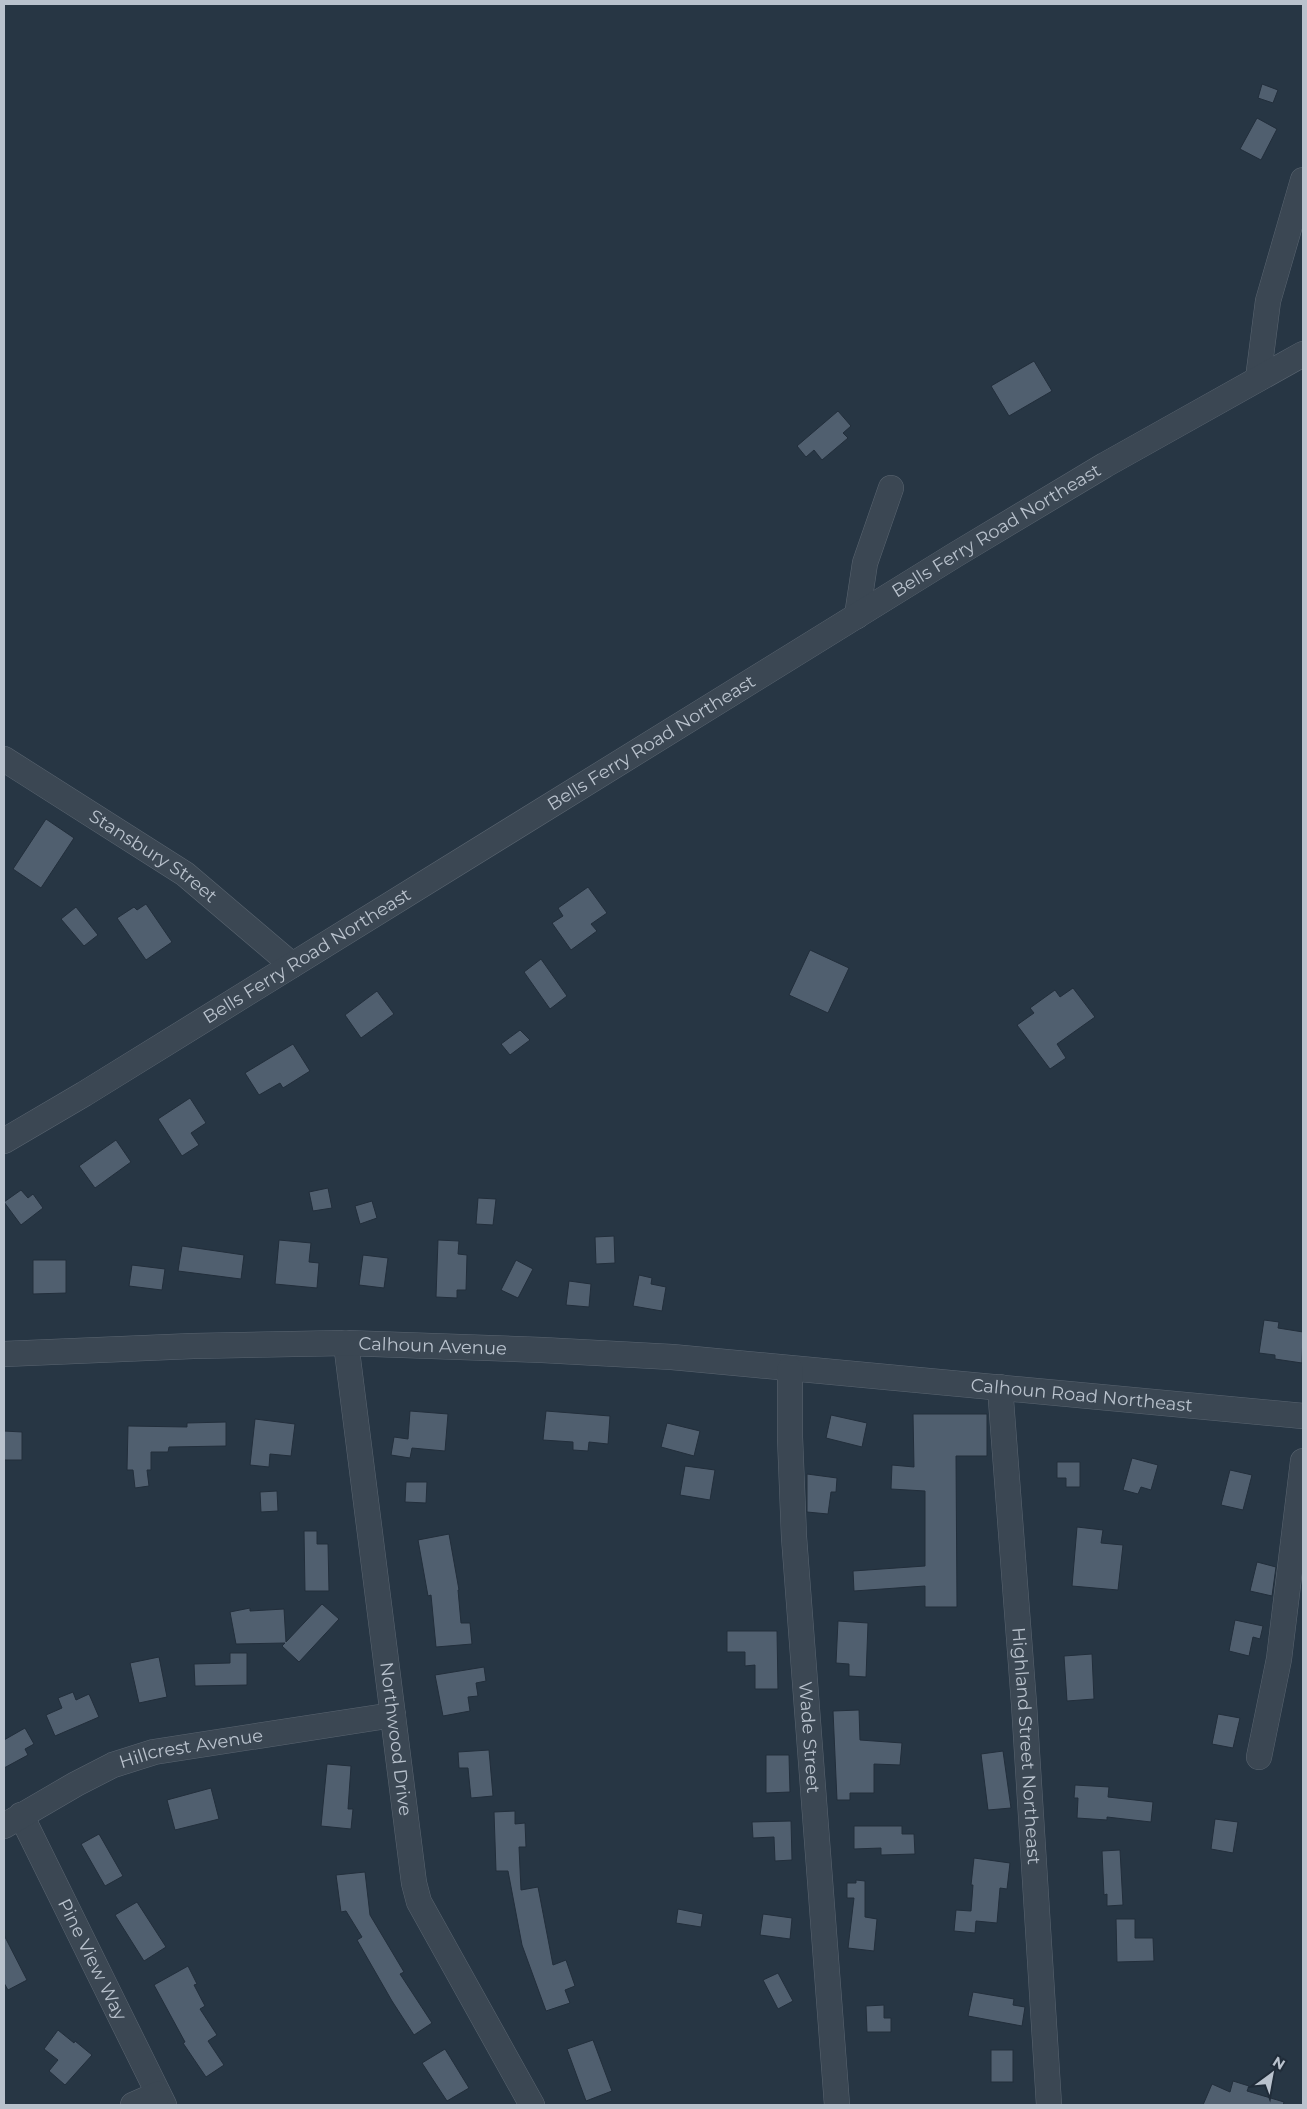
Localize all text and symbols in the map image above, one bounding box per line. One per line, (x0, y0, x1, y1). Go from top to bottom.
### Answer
street label: Bells Ferry Road Northeast (888, 459, 1105, 602)
street label: Bells Ferry Road Northeast (543, 670, 759, 815)
street label: Stansbury Street (85, 805, 221, 907)
street label: Bells Ferry Road Northeast (199, 883, 415, 1029)
street label: Calhoun Avenue (358, 1332, 507, 1360)
street label: Calhoun Road Northeast (970, 1374, 1194, 1417)
street label: Highland Street Northeast (1007, 1626, 1045, 1865)
street label: Northwood Drive (375, 1661, 416, 1817)
street label: Wade Street (794, 1681, 824, 1794)
street label: Hillcrest Avenue (116, 1724, 265, 1773)
street label: Pine View Way (53, 1895, 132, 2024)
north arrow (1247, 2049, 1297, 2099)
text: N (1269, 2052, 1288, 2074)

